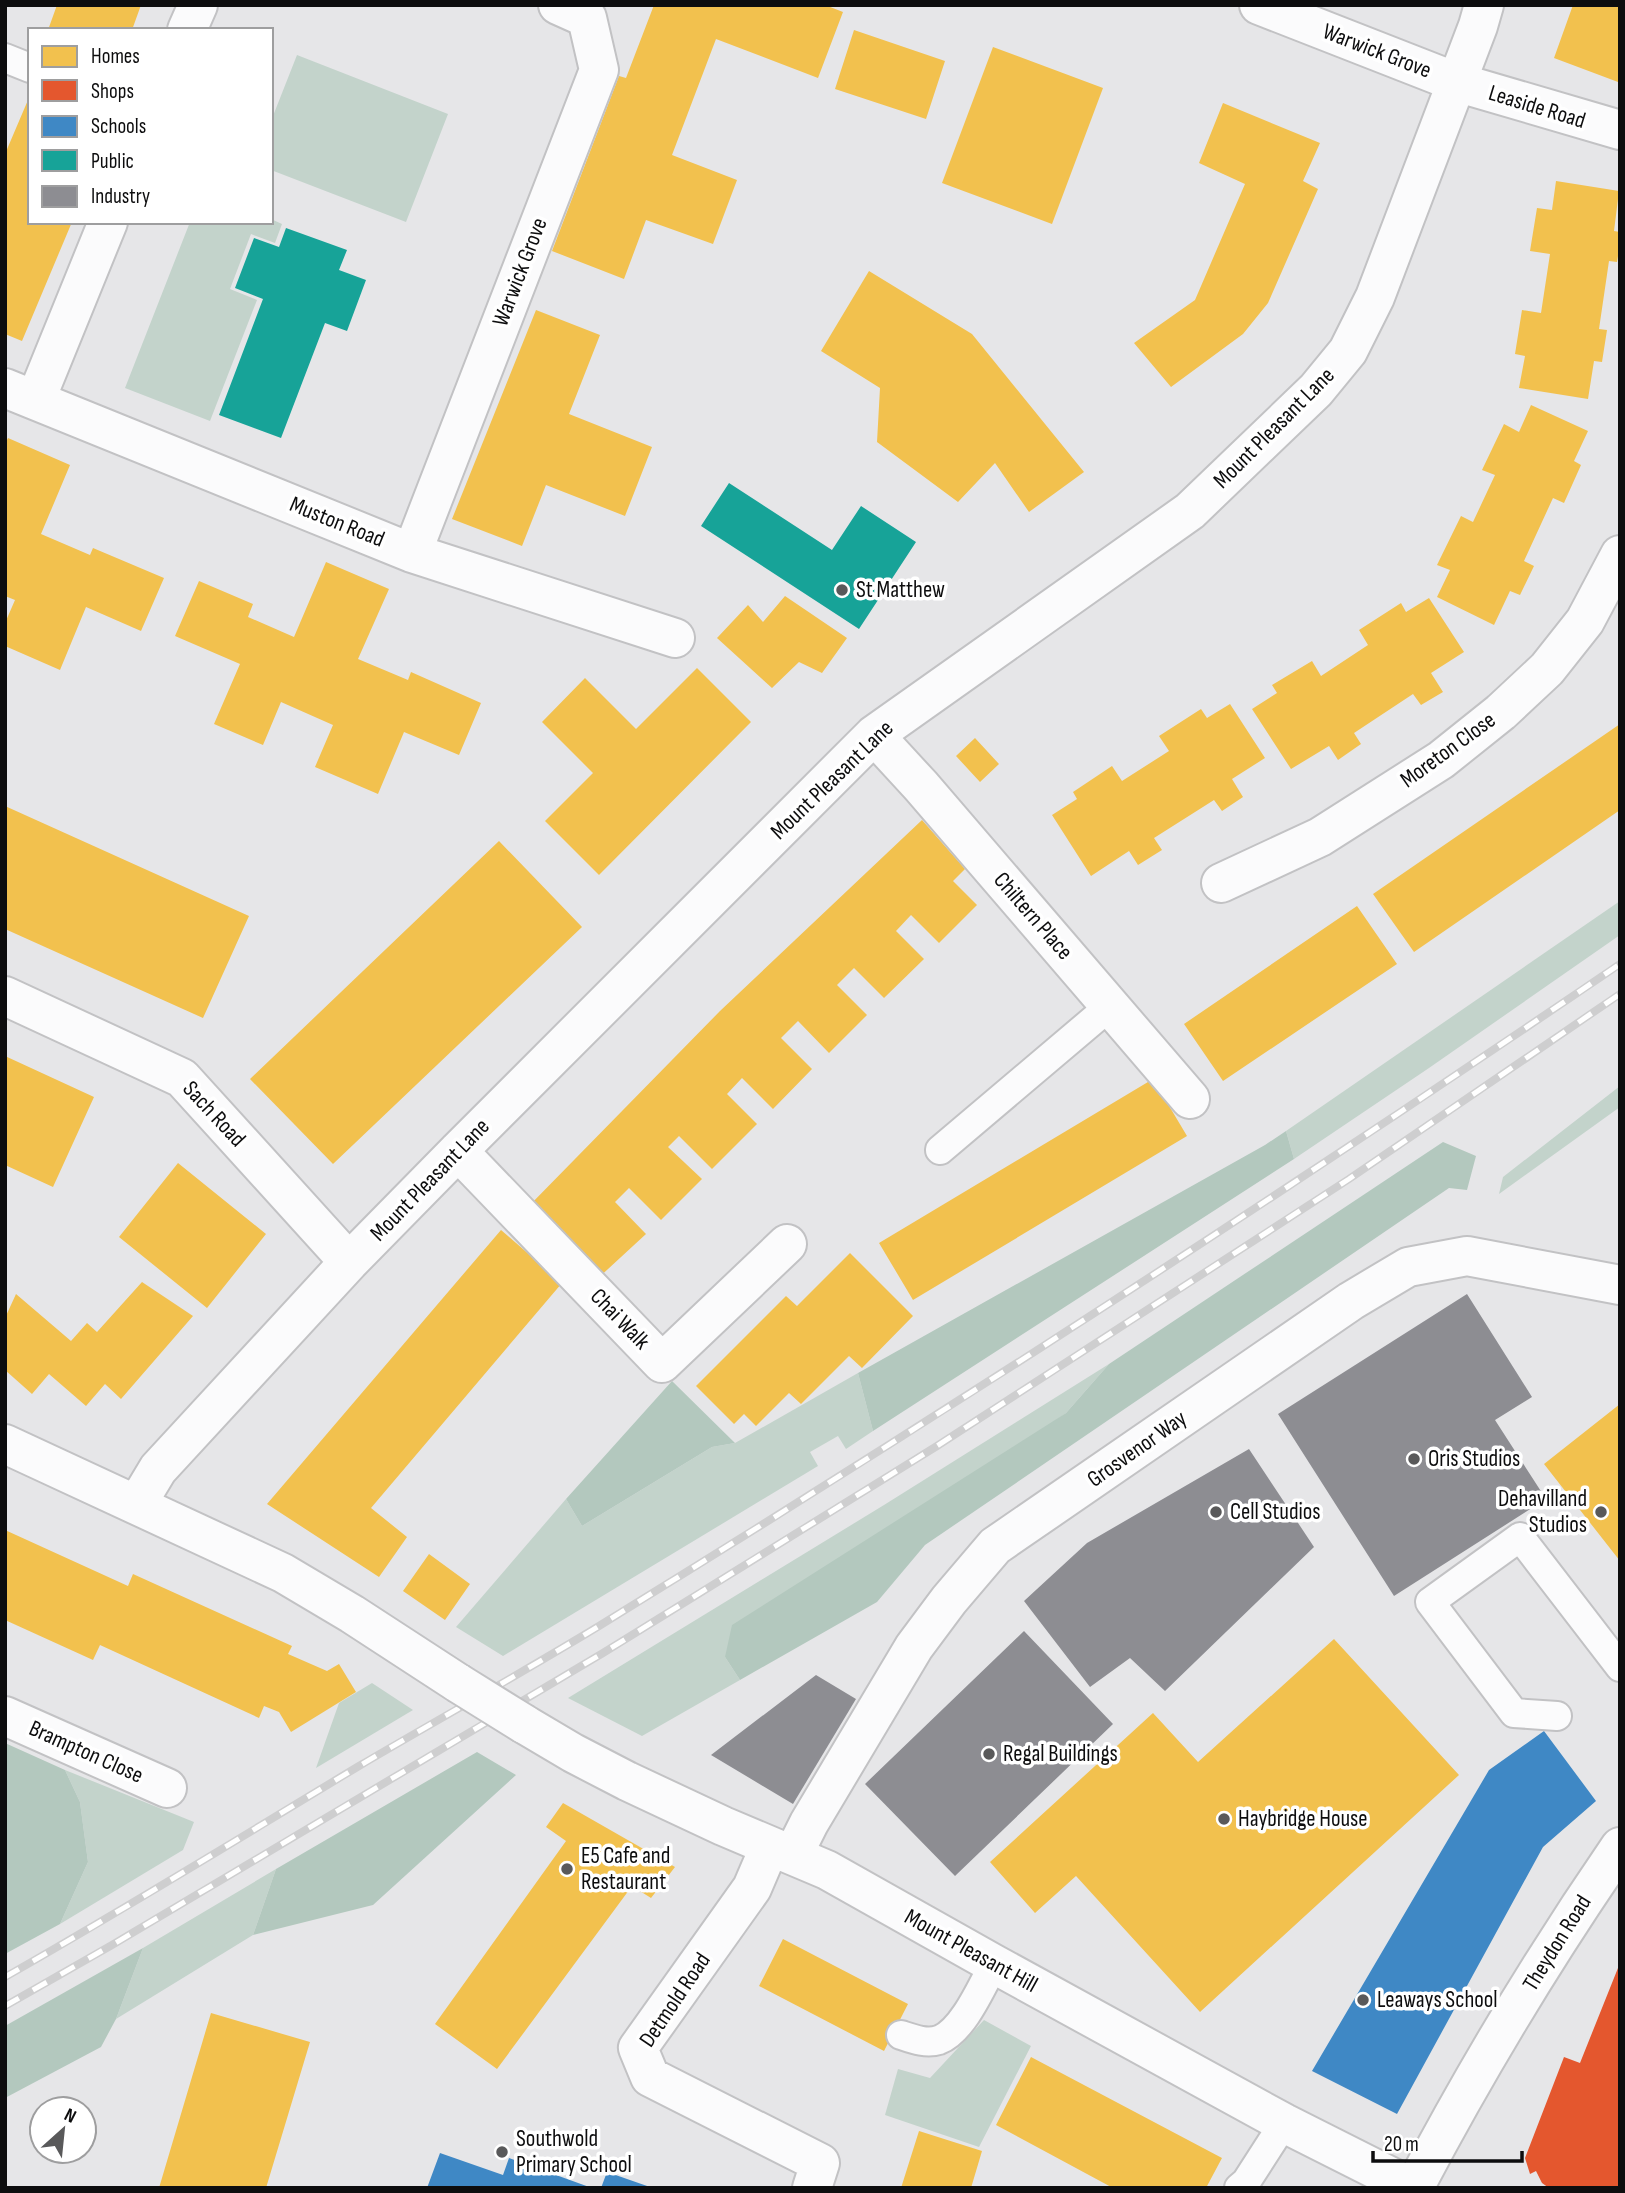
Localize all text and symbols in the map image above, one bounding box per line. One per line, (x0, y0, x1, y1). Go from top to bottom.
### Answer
street label: Warwick Grove (1319, 17, 1435, 85)
legend (28, 28, 273, 224)
text: Homes (91, 44, 140, 69)
text: Shops (91, 79, 134, 104)
street label: Leaside Road (1485, 79, 1589, 135)
text: Schools (91, 114, 146, 139)
text: Public (91, 149, 134, 174)
text: Industry (91, 184, 150, 209)
street label: Warwick Grove (486, 214, 554, 330)
street label: Mount Pleasant Lane (1208, 362, 1340, 494)
street label: Muston Road (286, 490, 388, 554)
place label: St Matthew (856, 576, 945, 604)
marker: St Matthew (834, 582, 850, 598)
street label: Moreton Close (1395, 706, 1501, 794)
street label: Mount Pleasant Lane (765, 714, 899, 846)
street label: Chiltern Place (987, 866, 1079, 966)
street label: Sach Road (177, 1075, 251, 1153)
street label: Mount Pleasant Lane (364, 1113, 496, 1247)
street label: Chai Walk (584, 1283, 656, 1356)
street label: Grosvenor Way (1082, 1404, 1192, 1493)
place label: Oris Studios (1428, 1445, 1520, 1473)
marker: Oris Studios (1406, 1451, 1422, 1467)
place label: Dehavilland Studios (1498, 1485, 1587, 1539)
place label: Cell Studios (1230, 1498, 1321, 1526)
marker: Cell Studios (1208, 1504, 1224, 1520)
marker: Dehavilland Studios (1593, 1504, 1609, 1520)
street label: Brampton Close (25, 1714, 147, 1790)
place label: Regal Buildings (1003, 1740, 1118, 1768)
marker: Regal Buildings (981, 1746, 997, 1762)
place label: Haybridge House (1238, 1805, 1368, 1833)
marker: Haybridge House (1216, 1811, 1232, 1827)
place label: E5 Cafe and Restaurant (581, 1842, 670, 1896)
marker: E5 Cafe and Restaurant (559, 1861, 575, 1877)
street label: Theydon Road (1517, 1890, 1597, 1996)
street label: Mount Pleasant Hill (900, 1903, 1042, 1999)
street label: Detmold Road (633, 1948, 717, 2052)
place label: Leaways School (1377, 1986, 1498, 2014)
marker: Leaways School (1355, 1992, 1371, 2008)
north arrow (28, 2095, 98, 2165)
text: N (60, 2104, 80, 2129)
scale bar (1373, 2120, 1522, 2164)
place label: Southwold Primary School (516, 2125, 632, 2179)
text: 20 m (1384, 2132, 1419, 2157)
marker: Southwold Primary School (494, 2144, 510, 2160)

